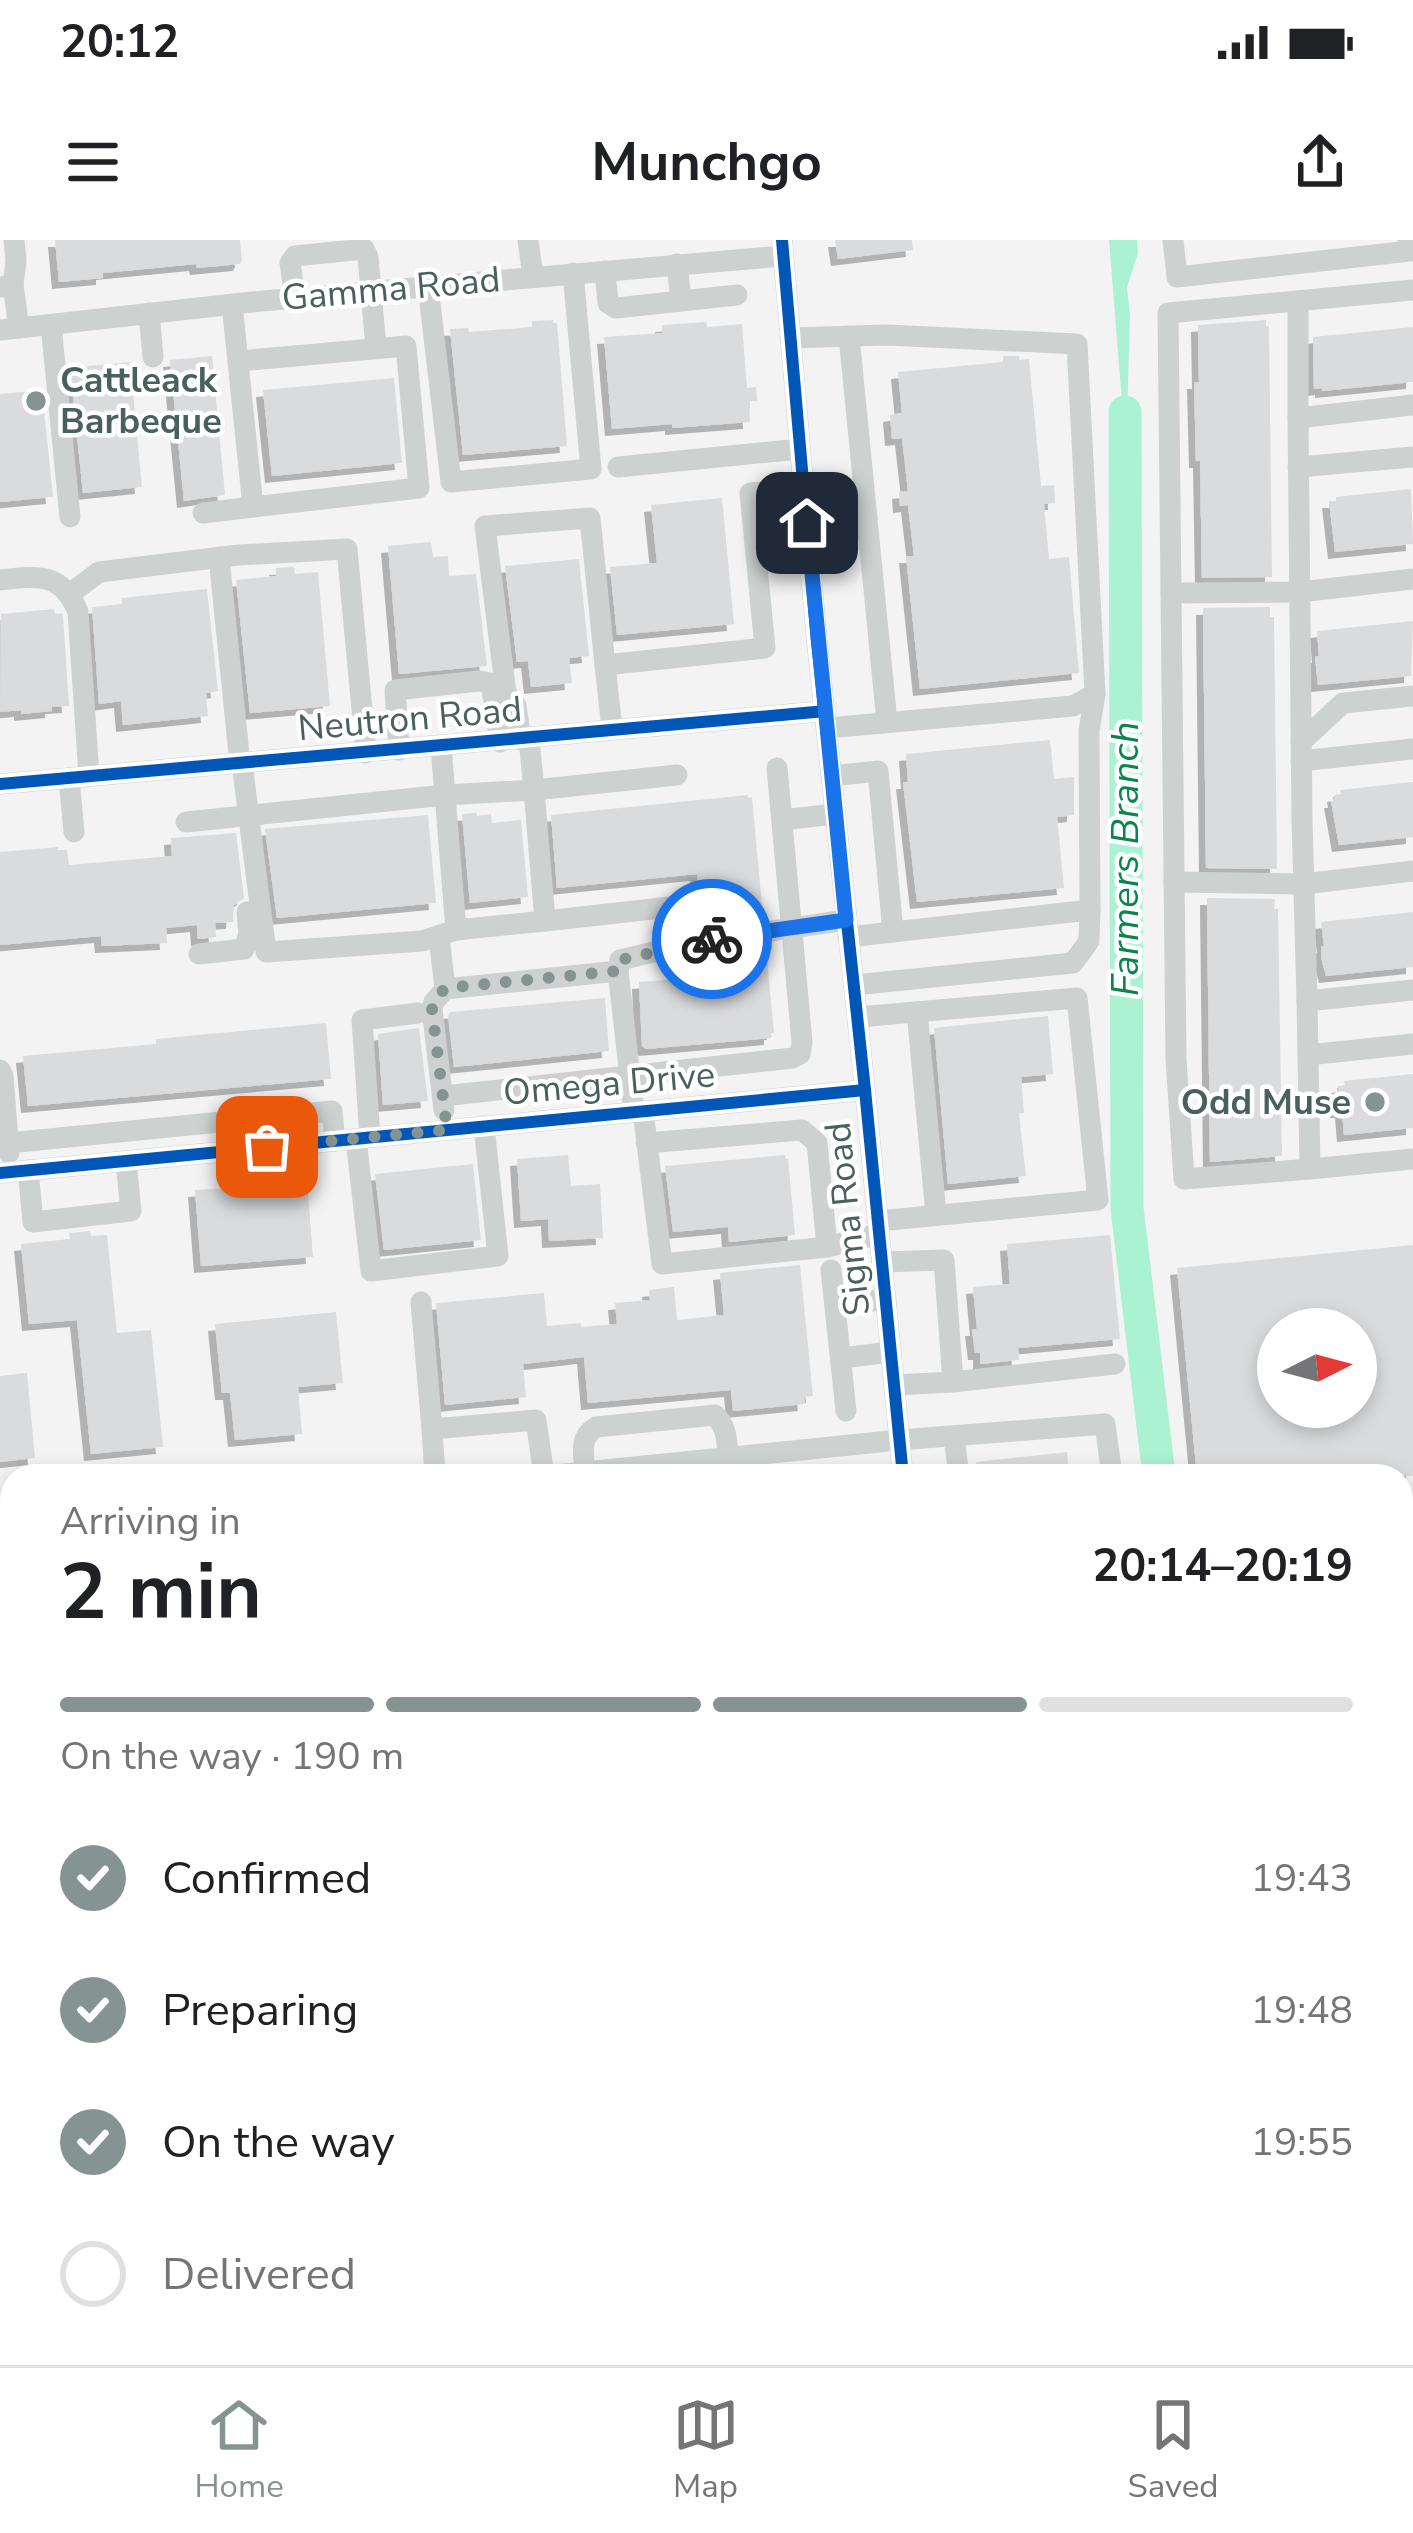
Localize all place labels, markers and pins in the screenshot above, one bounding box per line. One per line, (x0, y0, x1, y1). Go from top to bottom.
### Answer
place label: Cattleack Barbeque (60, 356, 222, 446)
marker: Cattleack Barbeque (23, 388, 49, 414)
pin (756, 472, 858, 574)
place label: Odd Muse (1181, 1078, 1351, 1127)
marker: Odd Muse (1362, 1089, 1388, 1115)
pin (216, 1096, 318, 1198)

